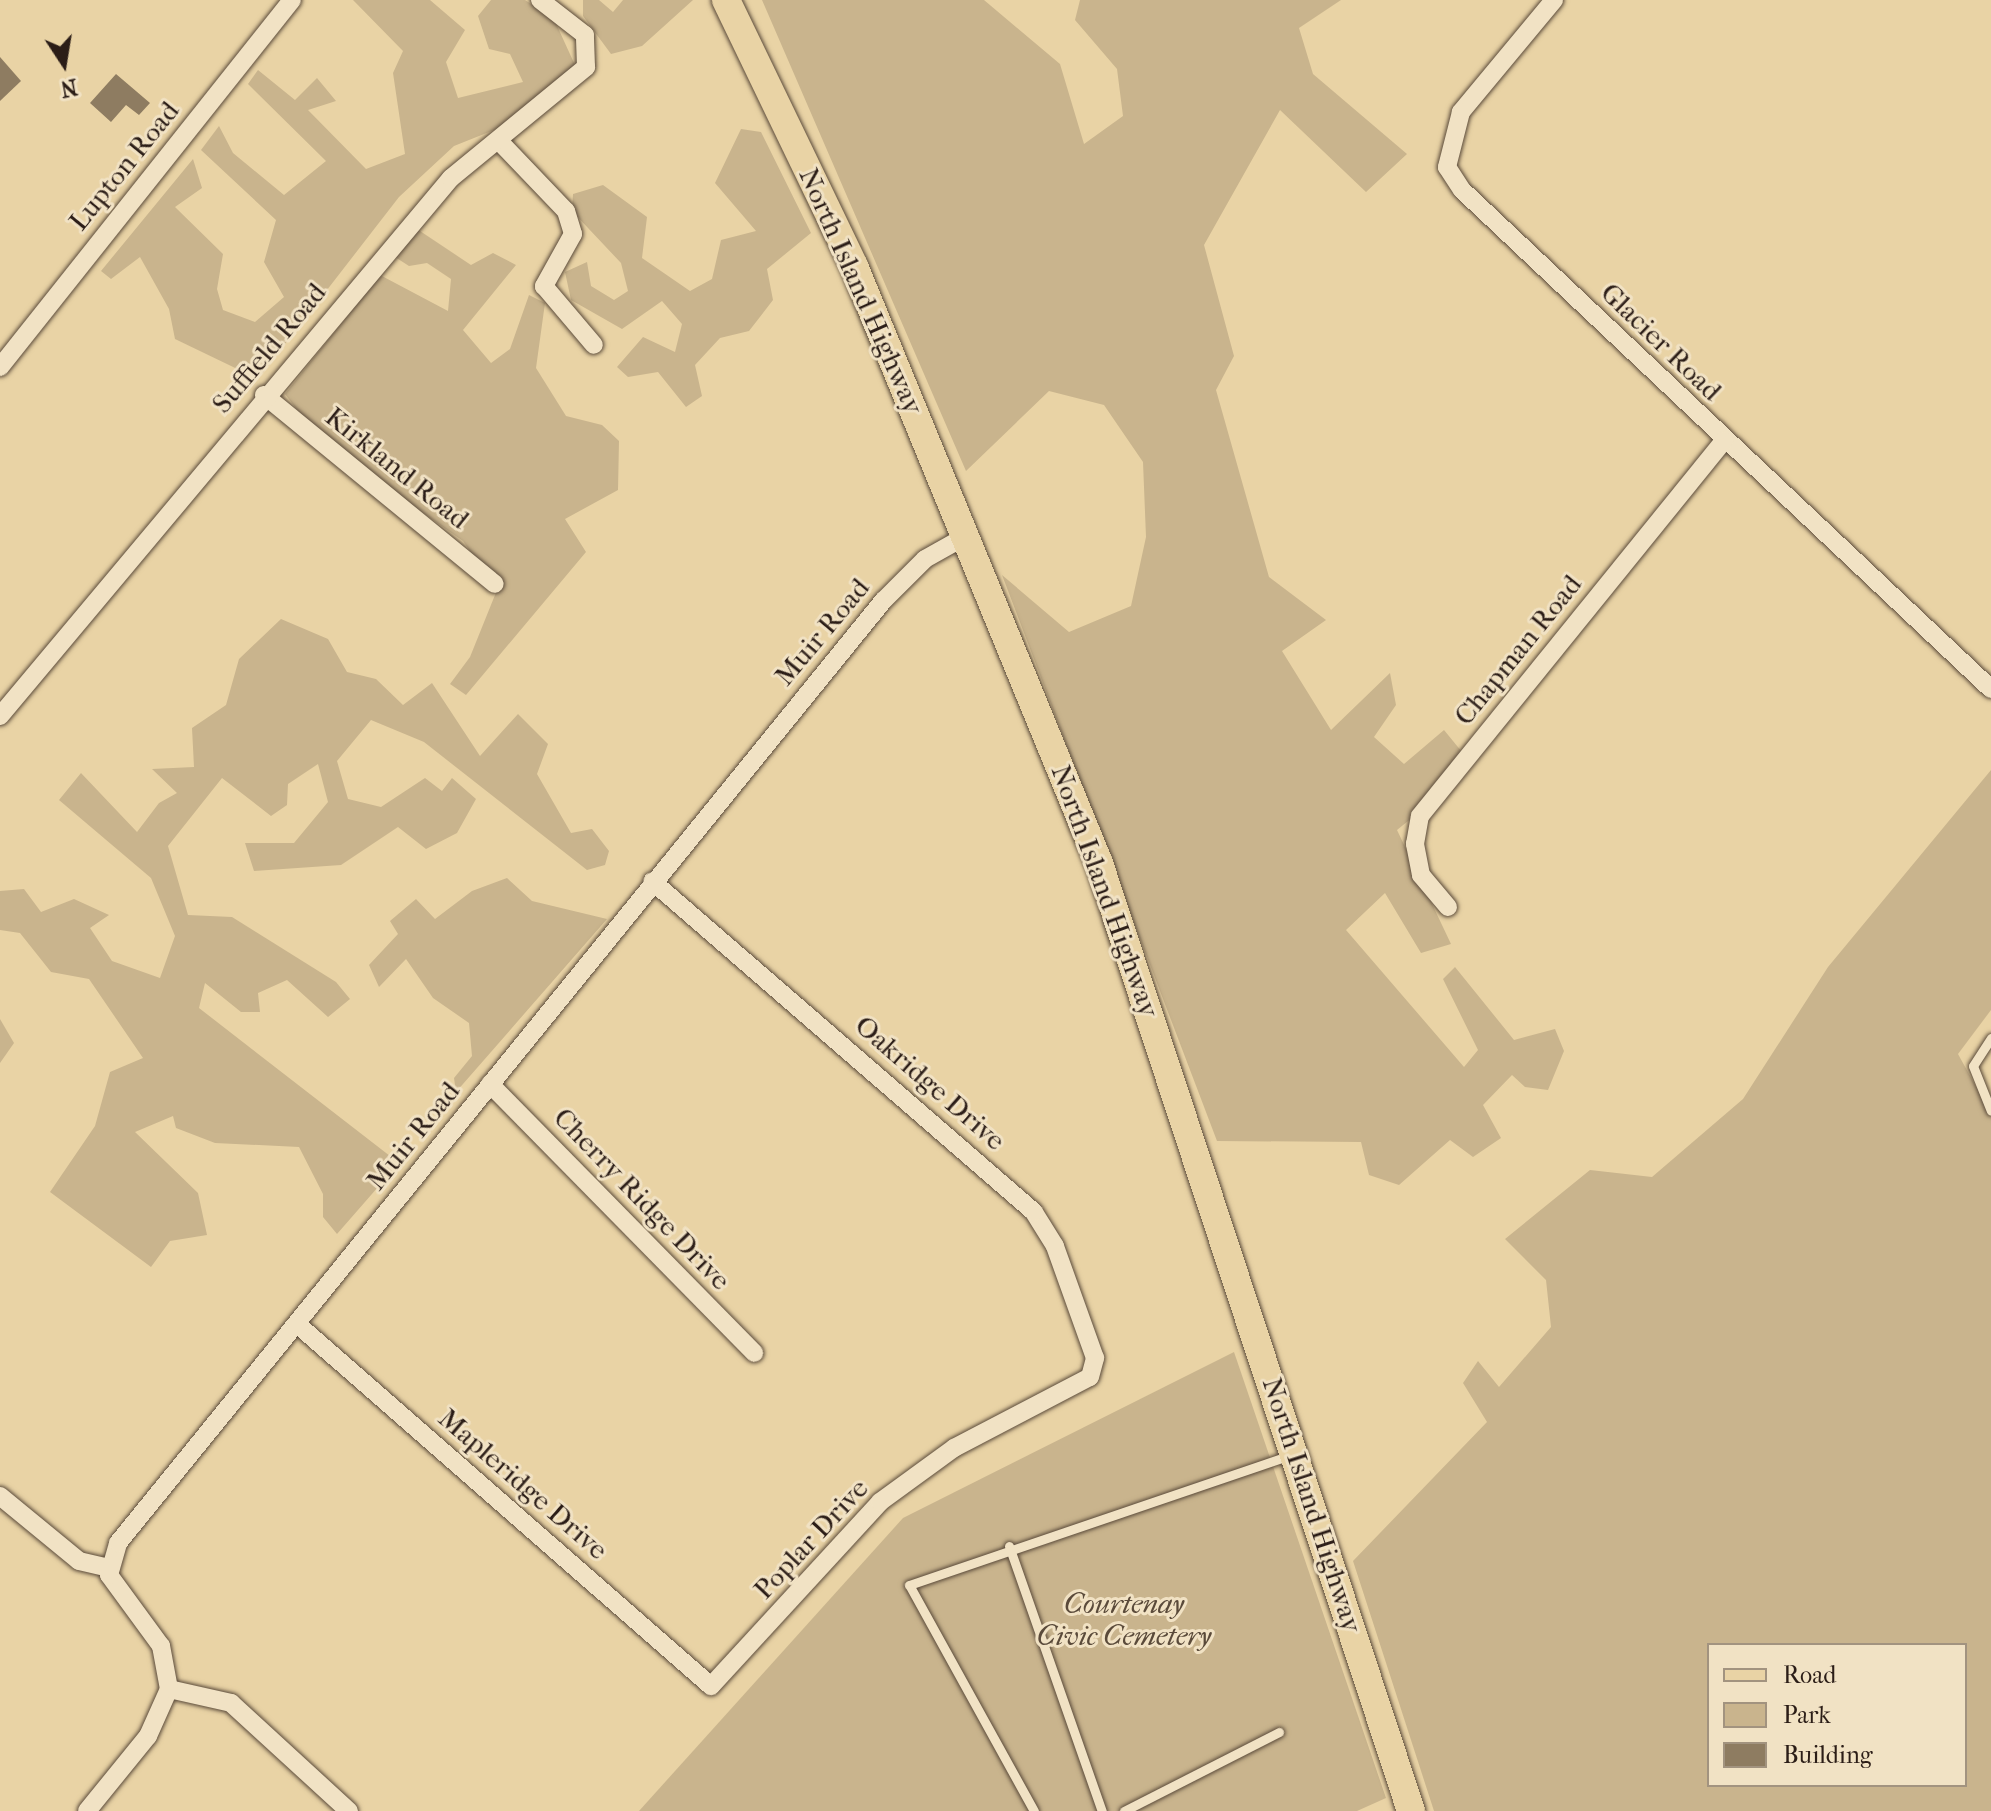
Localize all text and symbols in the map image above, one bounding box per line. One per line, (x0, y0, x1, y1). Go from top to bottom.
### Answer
north arrow (24, 24, 104, 104)
text: N (58, 73, 80, 102)
street label: Lupton Road (62, 95, 186, 237)
street label: North Island Highway (792, 163, 930, 419)
street label: Suffield Road (205, 276, 333, 420)
street label: Glacier Road (1594, 276, 1728, 408)
street label: Kirkland Road (318, 400, 476, 536)
street label: Chapman Road (1447, 568, 1589, 732)
street label: Muir Road (767, 572, 877, 692)
street label: North Island Highway (1044, 760, 1166, 1022)
street label: Oakridge Drive (848, 1009, 1012, 1157)
street label: Muir Road (359, 1075, 467, 1197)
street label: Cherry Ridge Drive (547, 1101, 737, 1297)
street label: North Island Highway (1255, 1373, 1369, 1637)
street label: Mapleridge Drive (431, 1401, 615, 1567)
street label: Poplar Drive (747, 1472, 875, 1606)
park label: Courtenay Civic Cemetery (1037, 1587, 1211, 1653)
legend (1707, 1643, 1967, 1787)
text: Road (1783, 1661, 1836, 1689)
text: Park (1783, 1701, 1831, 1729)
text: Building (1783, 1741, 1873, 1769)

